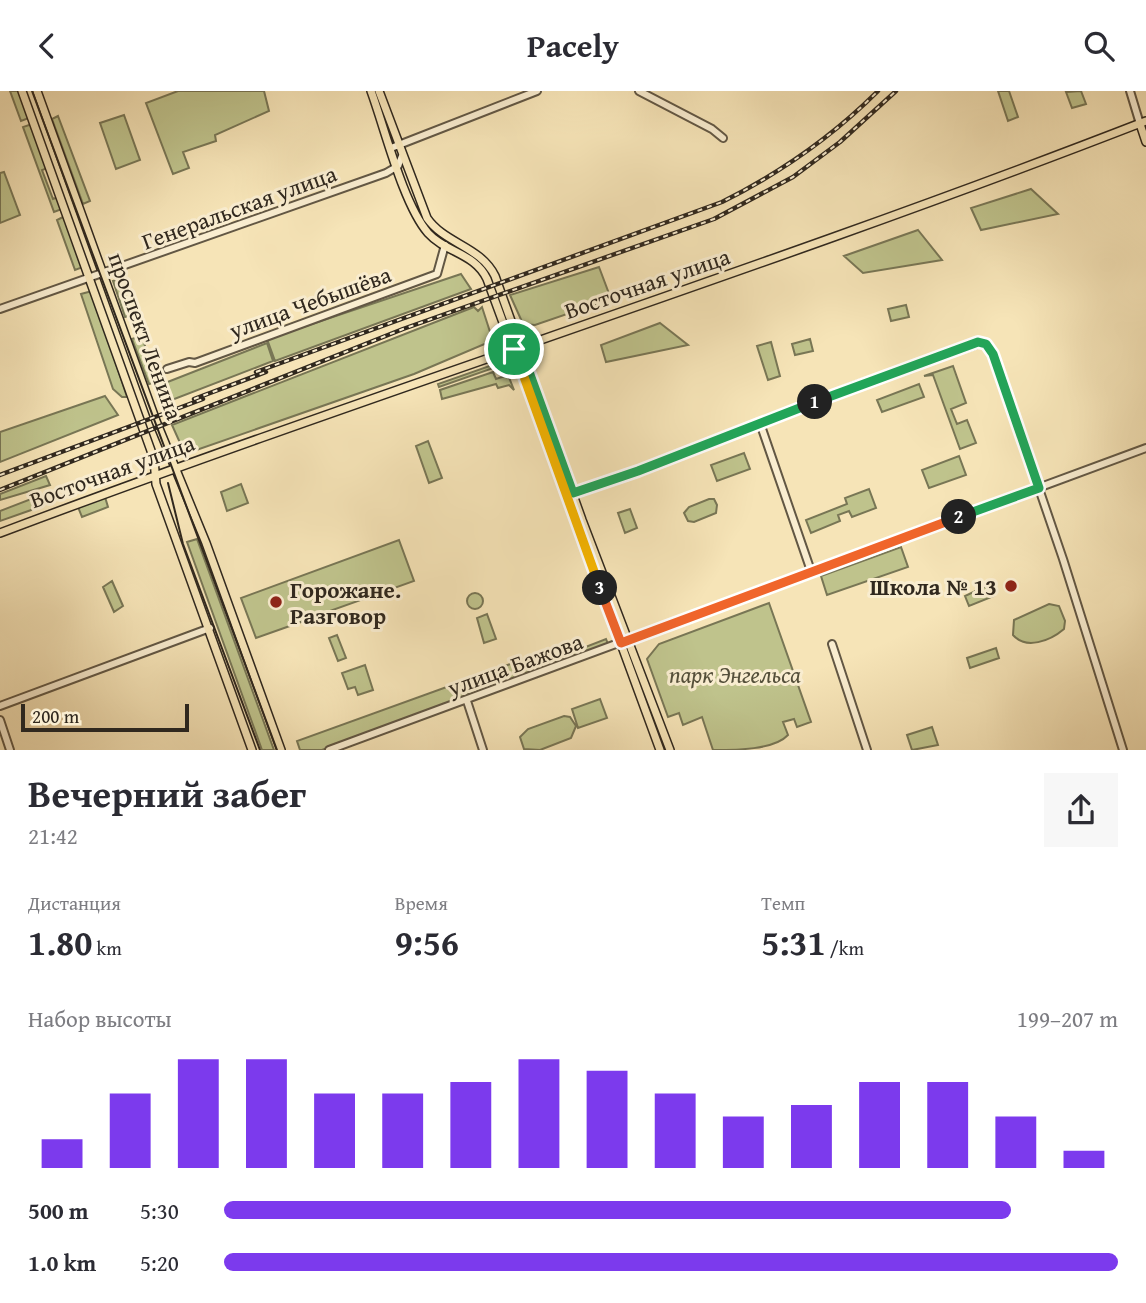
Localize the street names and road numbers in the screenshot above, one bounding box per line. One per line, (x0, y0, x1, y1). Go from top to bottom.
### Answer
street label: Генеральская улица (137, 156, 341, 258)
street label: Восточная улица (560, 239, 734, 327)
street label: проспект Ленина (100, 248, 192, 424)
street label: улица Чебышёва (223, 257, 396, 347)
street label: Восточная улица (25, 426, 199, 516)
street label: улица Бажова (442, 624, 587, 704)

